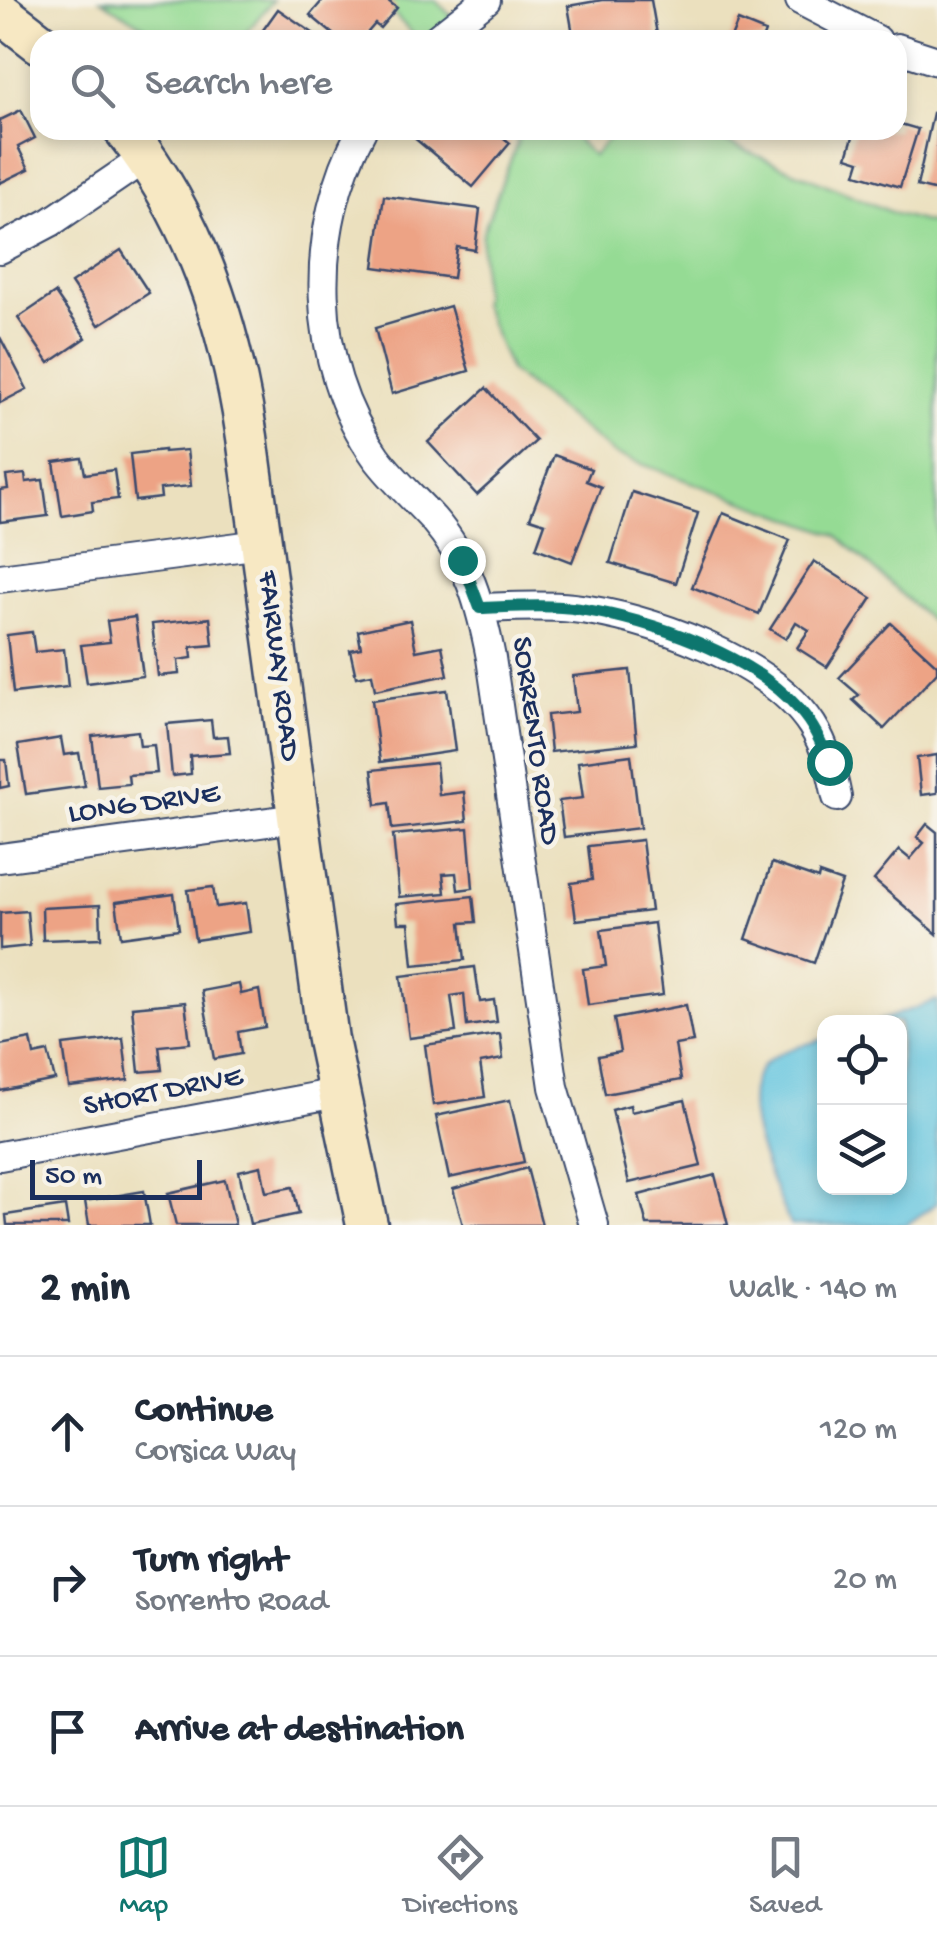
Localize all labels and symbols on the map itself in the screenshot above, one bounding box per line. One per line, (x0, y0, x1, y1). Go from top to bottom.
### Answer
route end (440, 538, 486, 584)
street label: FAIRWAY ROAD (248, 568, 306, 763)
street label: SORRENTO ROAD (502, 635, 566, 848)
route start (807, 740, 853, 786)
street label: LONG DRIVE (66, 777, 223, 833)
street label: SHORT DRIVE (80, 1060, 247, 1126)
scale bar (30, 1155, 202, 1200)

